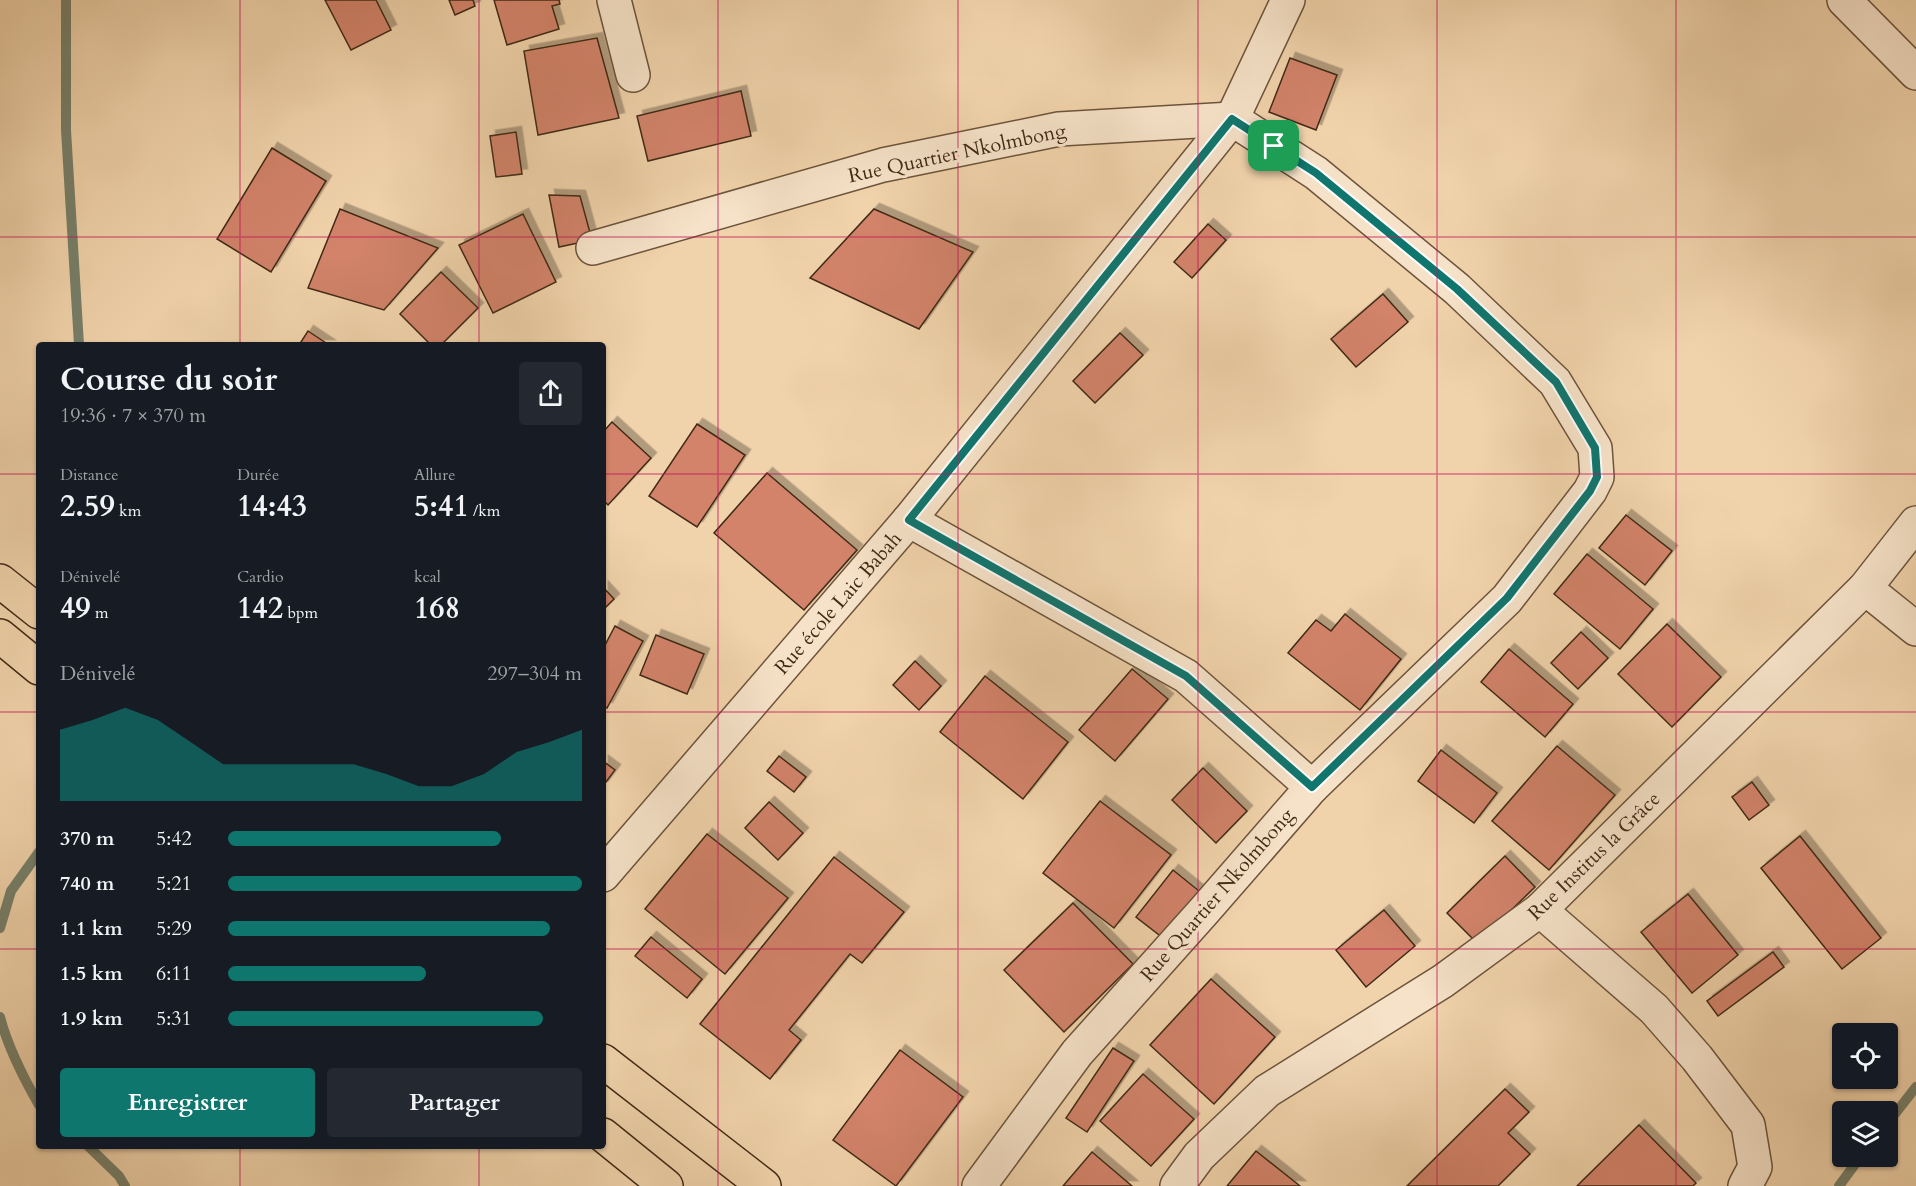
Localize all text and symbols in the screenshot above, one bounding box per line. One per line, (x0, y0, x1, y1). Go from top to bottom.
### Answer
street label: Rue Quartier Nkolmbong (846, 117, 1069, 189)
pin (1248, 120, 1299, 171)
icon: arrive (1257, 129, 1290, 162)
text: Course du soir (60, 357, 277, 402)
button: share (519, 362, 582, 425)
text: 19:36 · 7 × 370 m (60, 402, 206, 429)
text: Distance (60, 464, 118, 486)
text: Durée (237, 464, 279, 486)
text: Allure (414, 464, 455, 486)
text: 2.59 (60, 486, 115, 527)
text: 14:43 (237, 486, 307, 527)
text: 5:41 (414, 486, 469, 527)
text: km (115, 500, 141, 522)
text: /km (469, 500, 500, 522)
street label: Rue école Laic Babah (768, 526, 908, 680)
text: Dénivelé (60, 566, 121, 588)
text: Cardio (237, 566, 284, 588)
text: kcal (414, 566, 441, 588)
text: 49 (60, 588, 91, 629)
text: 142 (237, 588, 283, 629)
text: 168 (414, 588, 460, 629)
text: m (91, 602, 109, 624)
text: bpm (283, 602, 318, 624)
text: Dénivelé (60, 660, 136, 687)
text: 297–304 m (487, 660, 582, 687)
street label: Rue Institus la Grâce (1522, 786, 1666, 926)
street label: Rue Quartier Nkolmbong (1134, 802, 1300, 988)
text: 370 m (60, 825, 115, 852)
text: 5:42 (156, 825, 192, 852)
text: 740 m (60, 870, 115, 897)
text: 5:21 (156, 870, 192, 897)
text: 1.1 km (60, 915, 123, 942)
text: 5:29 (156, 915, 192, 942)
text: 1.5 km (60, 960, 123, 987)
text: 6:11 (156, 960, 192, 987)
text: 1.9 km (60, 1005, 123, 1032)
text: 5:31 (156, 1005, 192, 1032)
map controls (1832, 1023, 1898, 1167)
button: locate (1832, 1023, 1898, 1089)
button: Enregistrer (60, 1068, 315, 1137)
button: Partager (327, 1068, 582, 1137)
button: layers (1832, 1101, 1898, 1167)

